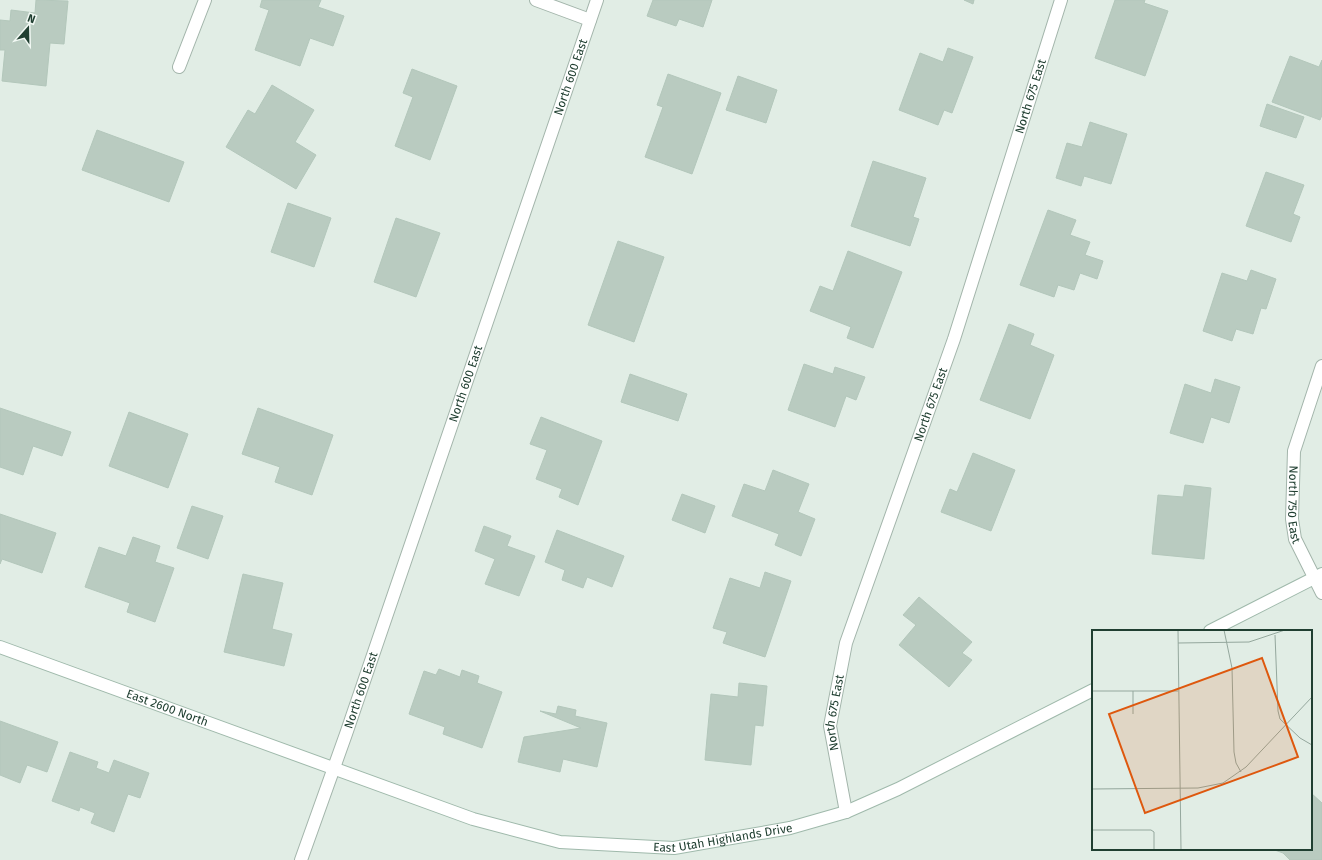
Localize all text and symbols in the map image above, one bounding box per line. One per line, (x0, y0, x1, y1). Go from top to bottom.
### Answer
north arrow (8, 8, 48, 48)
text: N (26, 12, 37, 26)
street label: North 600 East (551, 36, 590, 117)
street label: North 675 East (1012, 57, 1049, 136)
street label: North 600 East (446, 343, 486, 424)
street label: North 675 East (911, 365, 950, 443)
street label: North 750 East (1285, 465, 1303, 547)
inset map (1092, 630, 1312, 850)
street label: North 600 East (341, 650, 381, 730)
street label: North 675 East (823, 673, 847, 752)
street label: East 2600 North (124, 687, 210, 729)
street label: East Utah Highlands Drive (653, 821, 793, 855)

